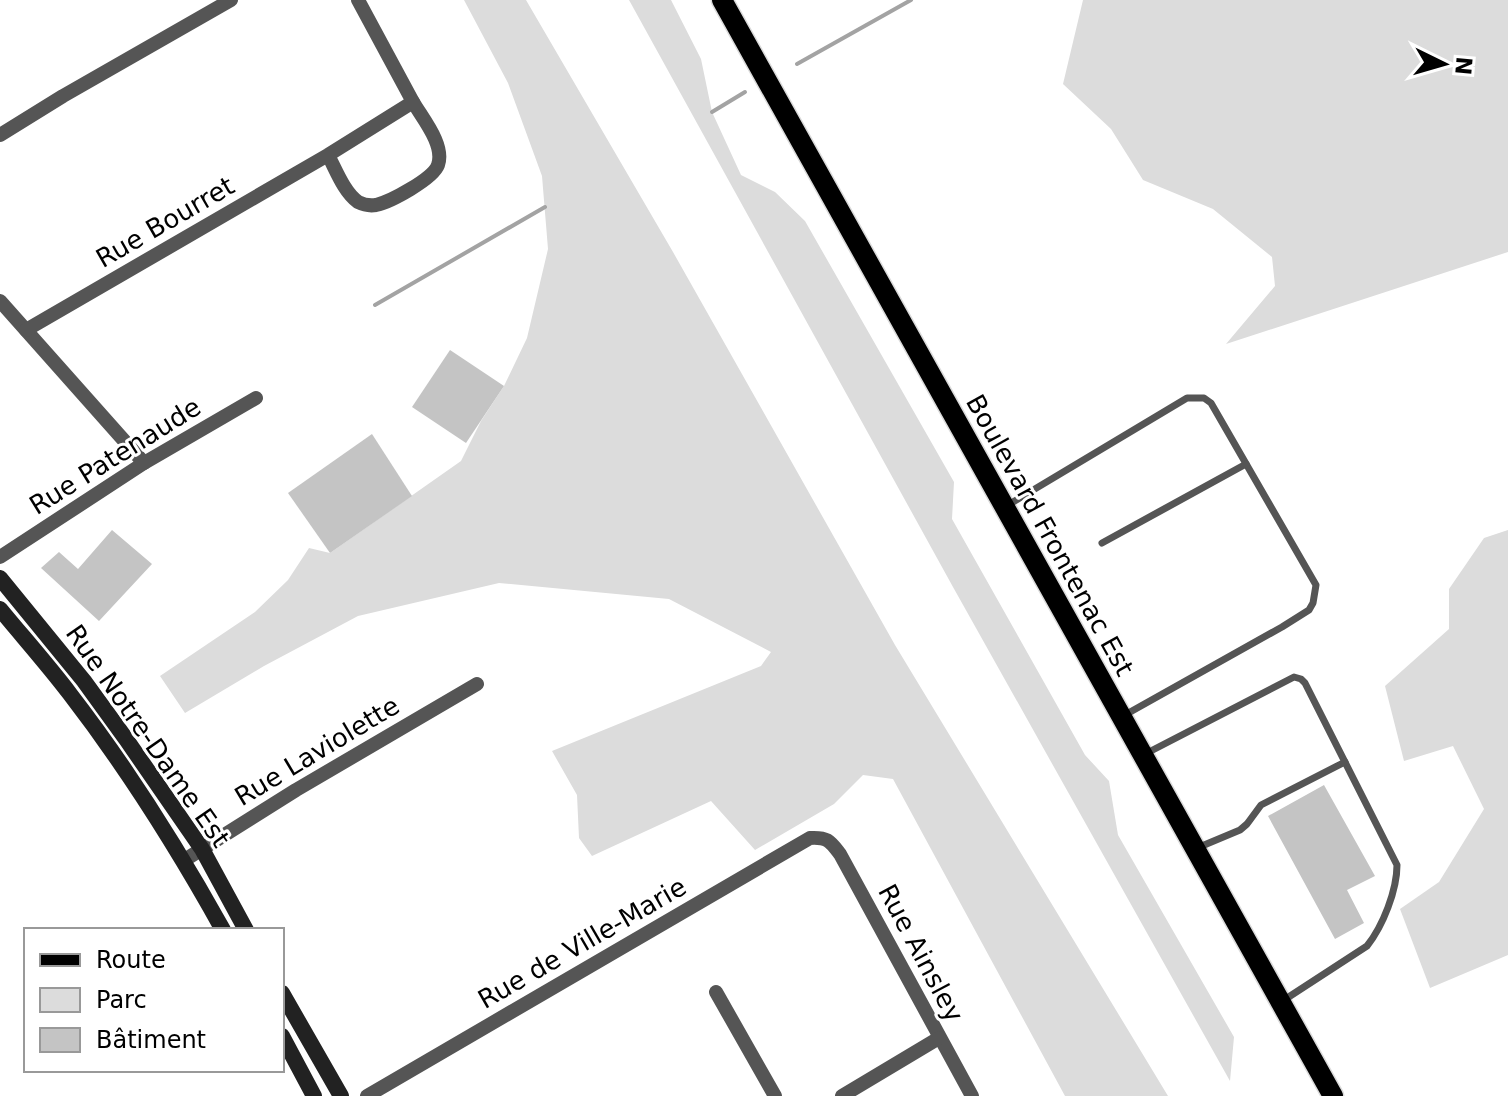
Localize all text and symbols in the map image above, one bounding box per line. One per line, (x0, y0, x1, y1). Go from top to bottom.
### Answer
north arrow (1404, 24, 1484, 104)
text: N (1450, 55, 1477, 76)
street label: Rue Bourret (91, 170, 239, 274)
street label: Boulevard Frontenac Est (960, 389, 1140, 681)
street label: Rue Patenaude (24, 391, 206, 521)
street label: Rue Notre-Dame Est (60, 619, 236, 853)
street label: Rue Laviolette (229, 690, 405, 812)
street label: Rue de Ville-Marie (473, 871, 691, 1015)
street label: Rue Ainsley (872, 879, 970, 1027)
legend (24, 928, 284, 1072)
text: Route (96, 946, 166, 974)
text: Parc (96, 986, 147, 1014)
text: Bâtiment (96, 1026, 206, 1054)

